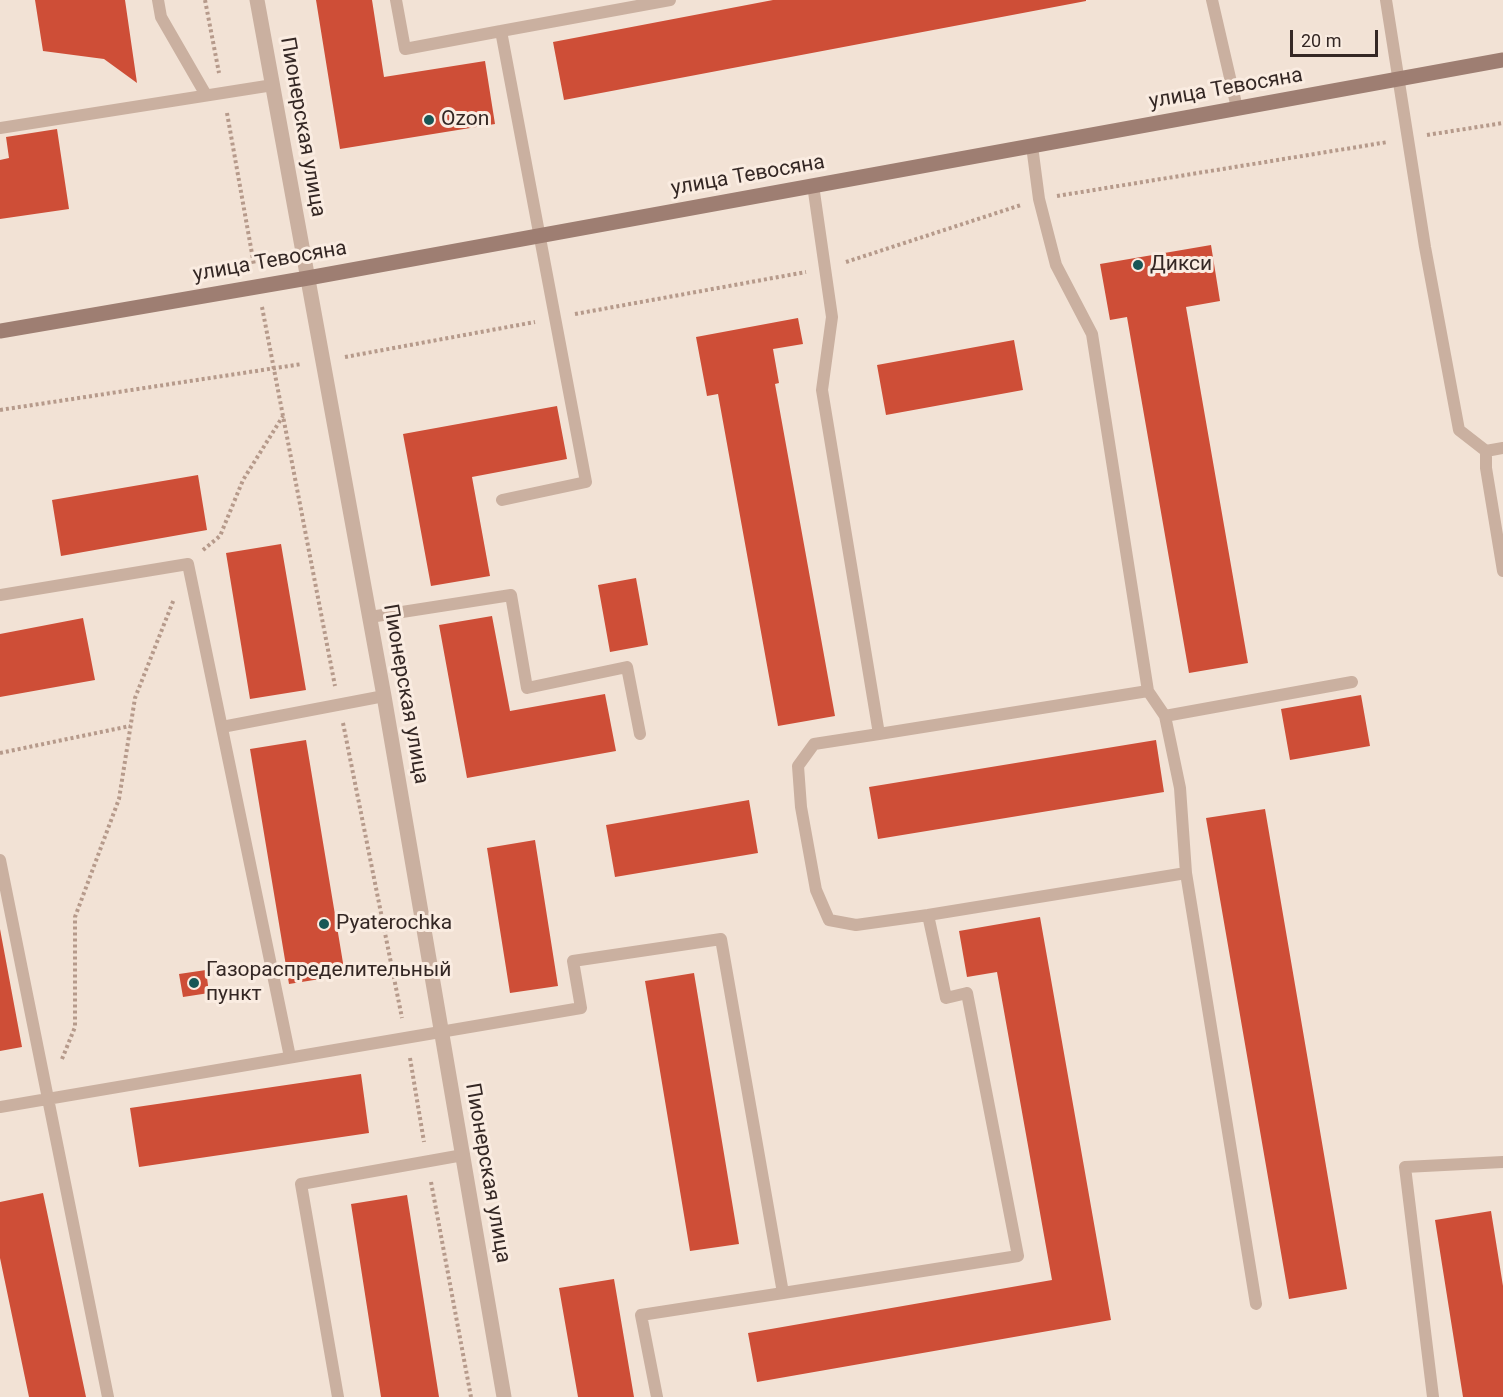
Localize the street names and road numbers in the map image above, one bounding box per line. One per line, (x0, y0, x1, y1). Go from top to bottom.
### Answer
street label: Пионерская улица (274, 35, 330, 219)
street label: улица Тевосяна (1147, 63, 1305, 115)
street label: улица Тевосяна (669, 150, 827, 202)
street label: улица Тевосяна (191, 236, 349, 288)
street label: Пионерская улица (377, 602, 433, 786)
street label: Пионерская улица (459, 1081, 515, 1265)

